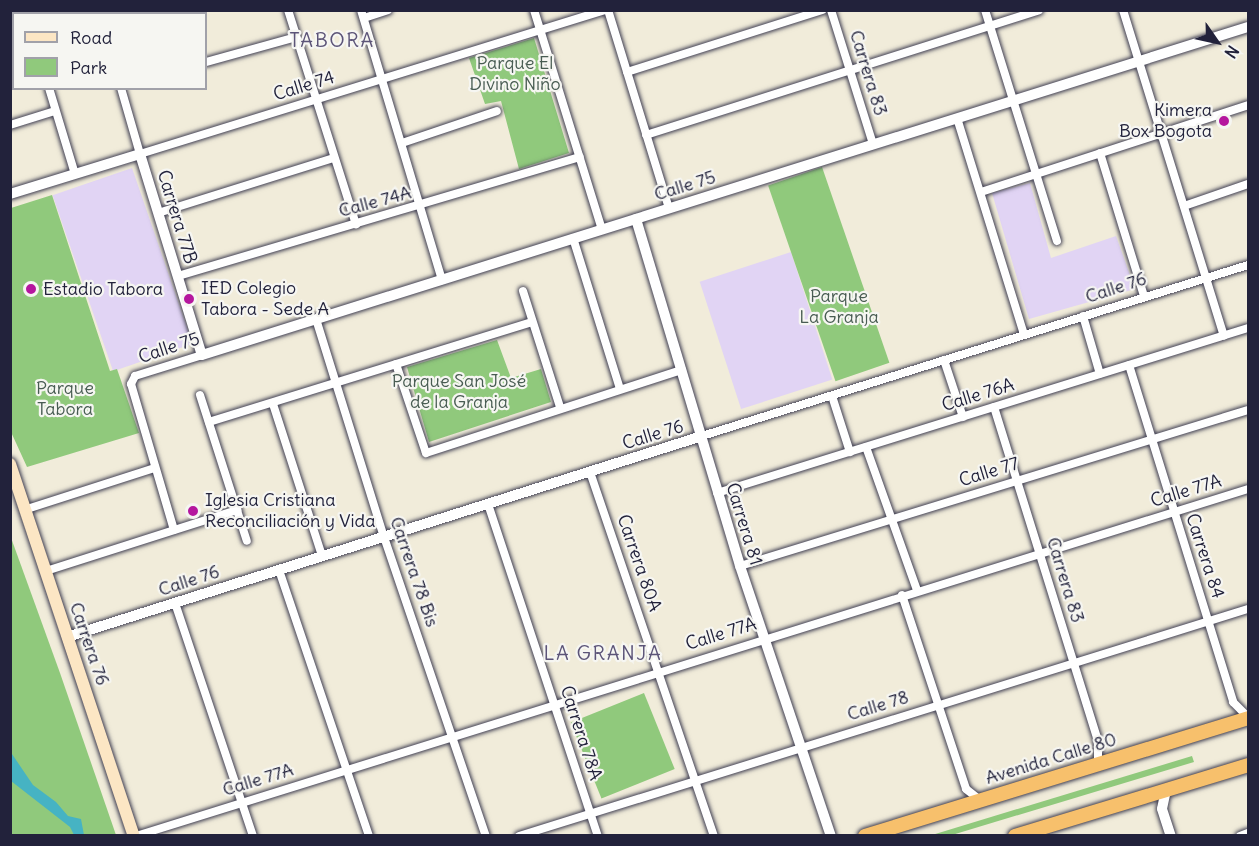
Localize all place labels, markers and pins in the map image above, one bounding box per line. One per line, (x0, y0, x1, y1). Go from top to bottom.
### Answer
place label: Kimera Box Bogota (1119, 100, 1212, 142)
marker: Kimera Box Bogota (1217, 114, 1231, 128)
place label: Estadio Tabora (43, 278, 163, 300)
place label: IED Colegio Tabora - Sede A (201, 278, 329, 320)
marker: Estadio Tabora (24, 282, 38, 296)
marker: IED Colegio Tabora - Sede A (182, 292, 196, 306)
place label: Iglesia Cristiana Reconciliación y Vida (205, 490, 375, 532)
marker: Iglesia Cristiana Reconciliación y Vida (186, 504, 200, 518)

